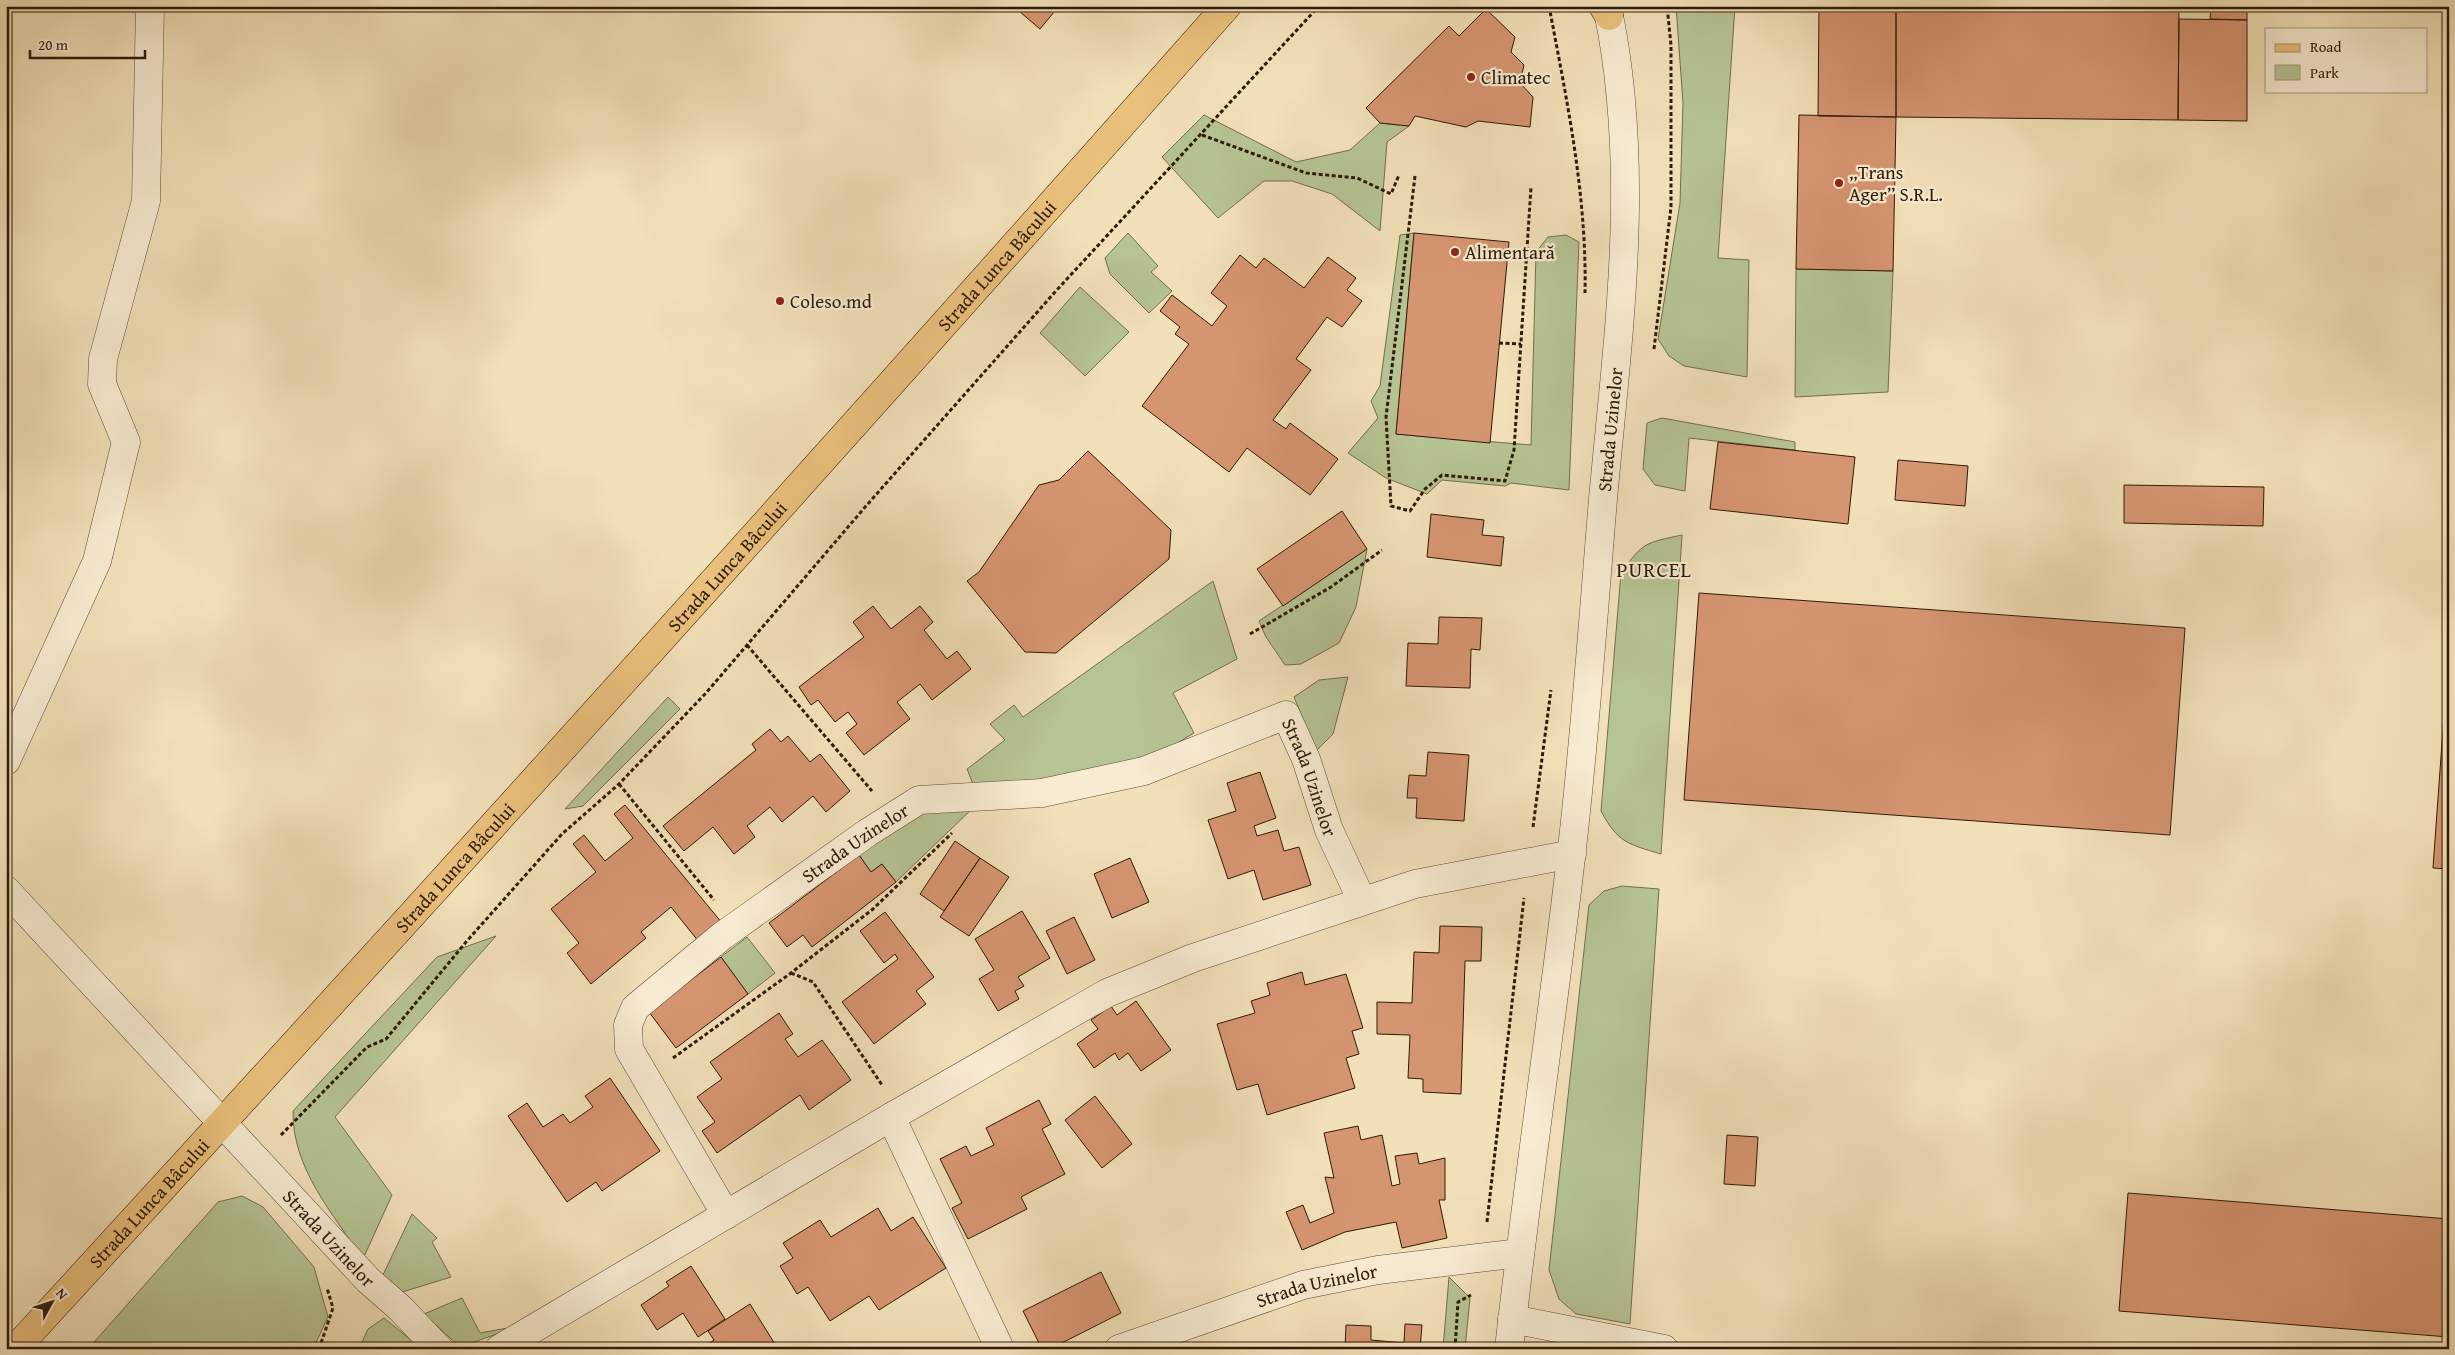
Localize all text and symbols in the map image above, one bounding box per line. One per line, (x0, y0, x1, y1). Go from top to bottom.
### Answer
scale bar (30, 28, 145, 60)
legend (2265, 28, 2428, 92)
text: 20 m (38, 34, 69, 55)
text: Road (2310, 36, 2341, 57)
text: Park (2310, 62, 2339, 83)
place label: Climatec (1481, 63, 1551, 91)
marker: Climatec (1465, 71, 1477, 83)
place label: „Trans Ager” S.R.L. (1849, 158, 1943, 208)
marker: „Trans Ager” S.R.L. (1833, 177, 1845, 189)
street label: Strada Lunca Bâcului (930, 194, 1063, 337)
place label: Alimentară (1465, 238, 1555, 266)
marker: Alimentară (1449, 246, 1461, 258)
place label: Coleso.md (790, 287, 873, 315)
marker: Coleso.md (774, 295, 786, 307)
street label: Strada Uzinelor (1590, 366, 1630, 493)
street label: Strada Lunca Bâcului (661, 495, 793, 638)
district label: PURCEL (1616, 554, 1692, 585)
street label: Strada Uzinelor (1275, 713, 1344, 842)
street label: Strada Lunca Bâcului (388, 796, 521, 939)
street label: Strada Uzinelor (795, 796, 914, 889)
street label: Strada Lunca Bâcului (82, 1132, 216, 1274)
street label: Strada Uzinelor (276, 1183, 381, 1294)
street label: Strada Uzinelor (1252, 1256, 1380, 1314)
north arrow (28, 1278, 78, 1328)
text: N (51, 1284, 73, 1304)

